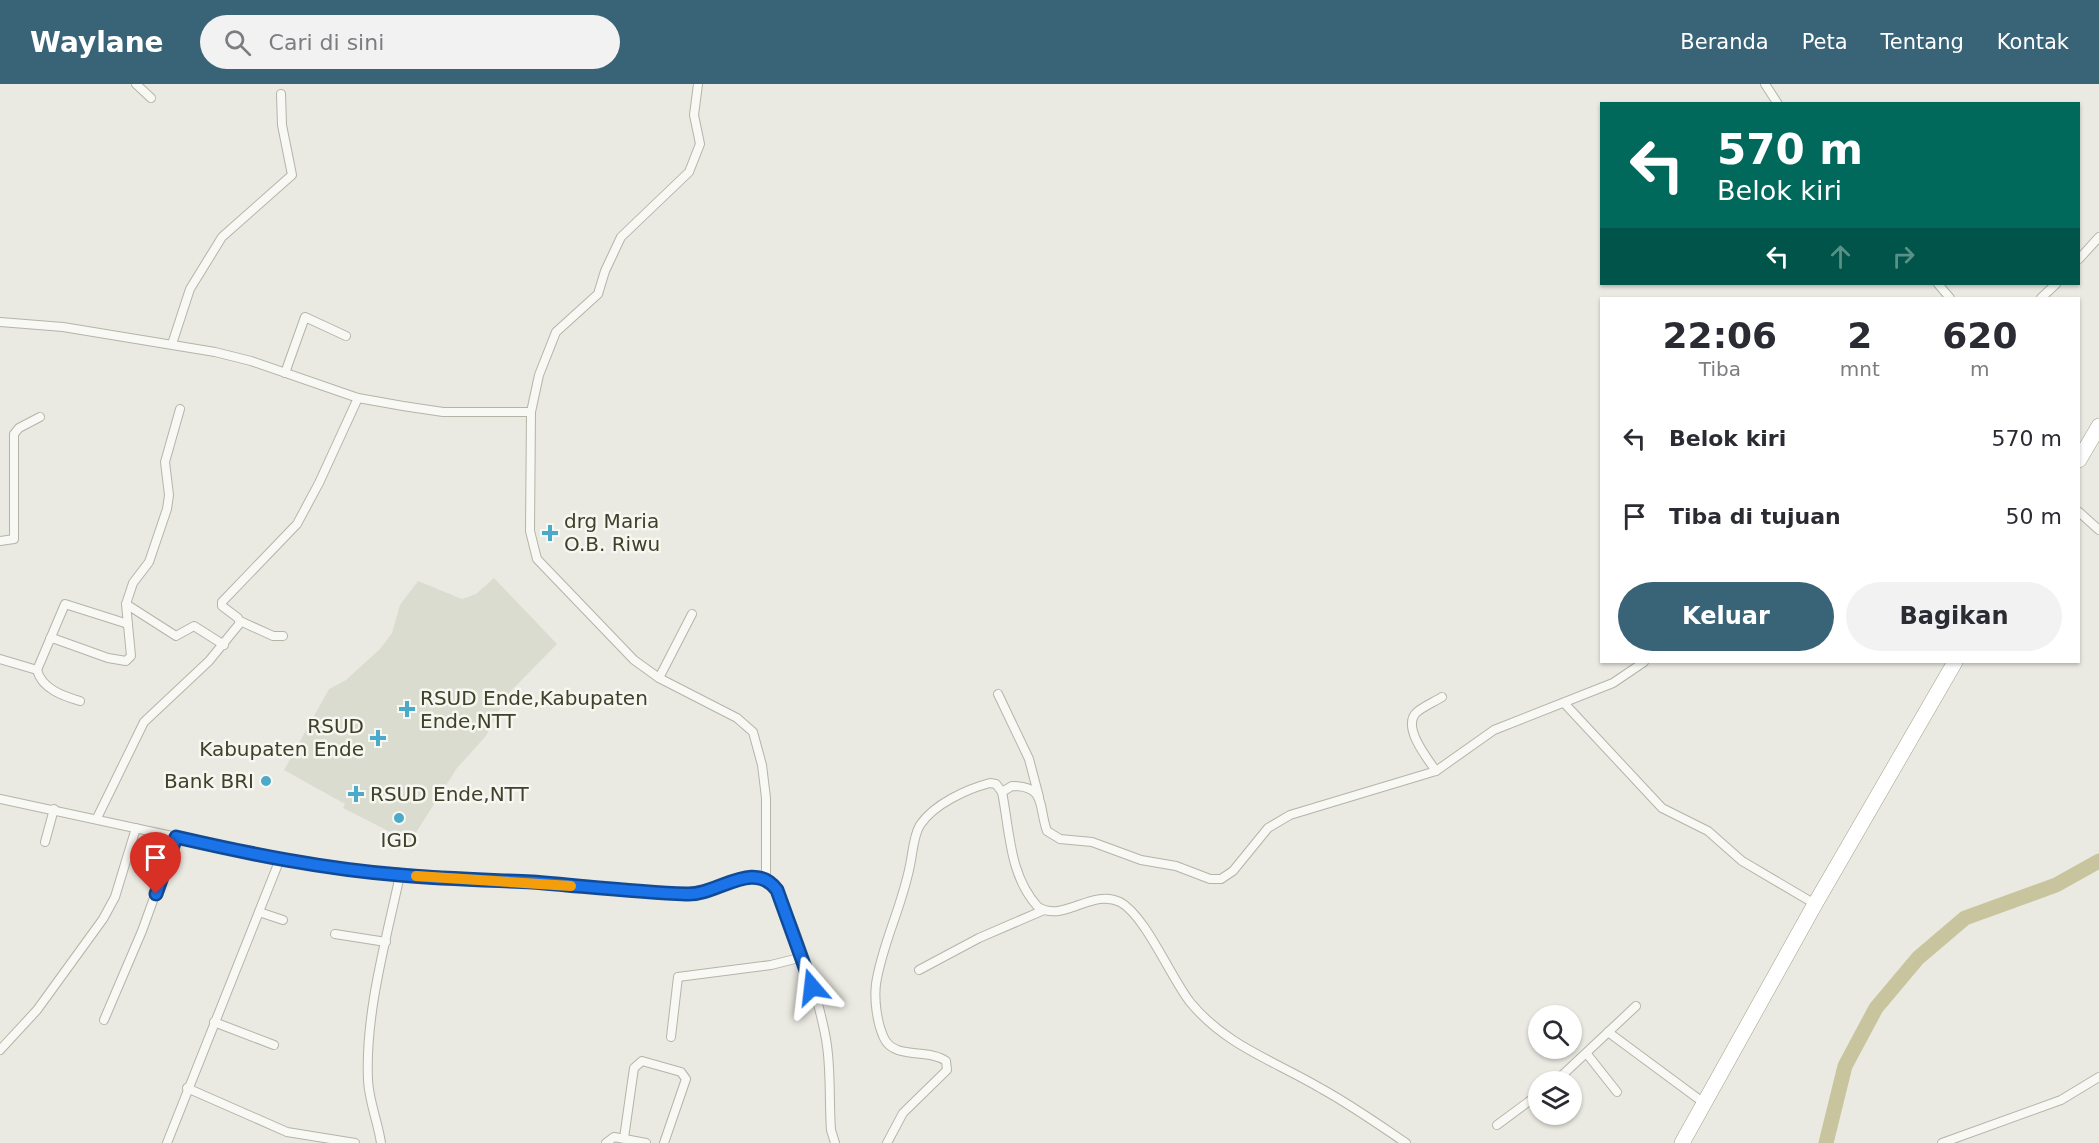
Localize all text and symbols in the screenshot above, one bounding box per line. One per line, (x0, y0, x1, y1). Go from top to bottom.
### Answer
search box (200, 15, 620, 69)
text: Waylane (30, 26, 164, 59)
icon: search (221, 26, 254, 59)
text: Cari di sini (269, 30, 384, 55)
text: Beranda (1680, 30, 1769, 54)
text: Peta (1802, 30, 1848, 54)
text: Tentang (1881, 30, 1964, 54)
text: Kontak (1997, 30, 2069, 54)
text: 570 m (1717, 125, 1863, 174)
icon: left (1618, 126, 1696, 204)
text: Belok kiri (1717, 175, 1842, 206)
icon: left (1761, 240, 1794, 273)
icon: ahead (1824, 240, 1857, 273)
icon: right (1887, 240, 1920, 273)
text: 22:06 (1663, 315, 1777, 356)
text: 2 (1847, 315, 1872, 356)
text: 620 (1942, 315, 2017, 356)
text: Tiba (1699, 357, 1741, 381)
text: mnt (1840, 357, 1880, 381)
text: m (1970, 357, 1990, 381)
icon: left (1618, 422, 1651, 455)
text: Belok kiri (1669, 426, 1786, 451)
text: 570 m (1992, 426, 2062, 451)
icon: arrive (1618, 500, 1651, 533)
text: Tiba di tujuan (1669, 504, 1841, 529)
text: 50 m (2006, 504, 2062, 529)
place label: drg Maria O.B. Riwu (564, 509, 660, 556)
marker: drg Maria O.B. Riwu (541, 524, 559, 542)
button: Keluar (1618, 582, 1834, 651)
button: Bagikan (1846, 582, 2062, 651)
place label: RSUD Ende,Kabupaten Ende,NTT (420, 686, 648, 733)
marker: RSUD Ende,Kabupaten Ende,NTT (398, 700, 416, 718)
place label: RSUD Kabupaten Ende (199, 714, 364, 761)
marker: RSUD Kabupaten Ende (369, 729, 387, 747)
place label: Bank BRI (164, 769, 254, 793)
marker: Bank BRI (259, 774, 273, 788)
place label: RSUD Ende,NTT (370, 782, 529, 806)
marker: RSUD Ende,NTT (347, 785, 365, 803)
marker: IGD (392, 811, 406, 825)
place label: IGD (381, 828, 417, 852)
pin (130, 832, 181, 894)
icon: arrive (139, 841, 172, 874)
position arrow (780, 955, 844, 1019)
map controls (1528, 1005, 1582, 1125)
button: search (1528, 1005, 1582, 1059)
button: layers (1528, 1071, 1582, 1125)

